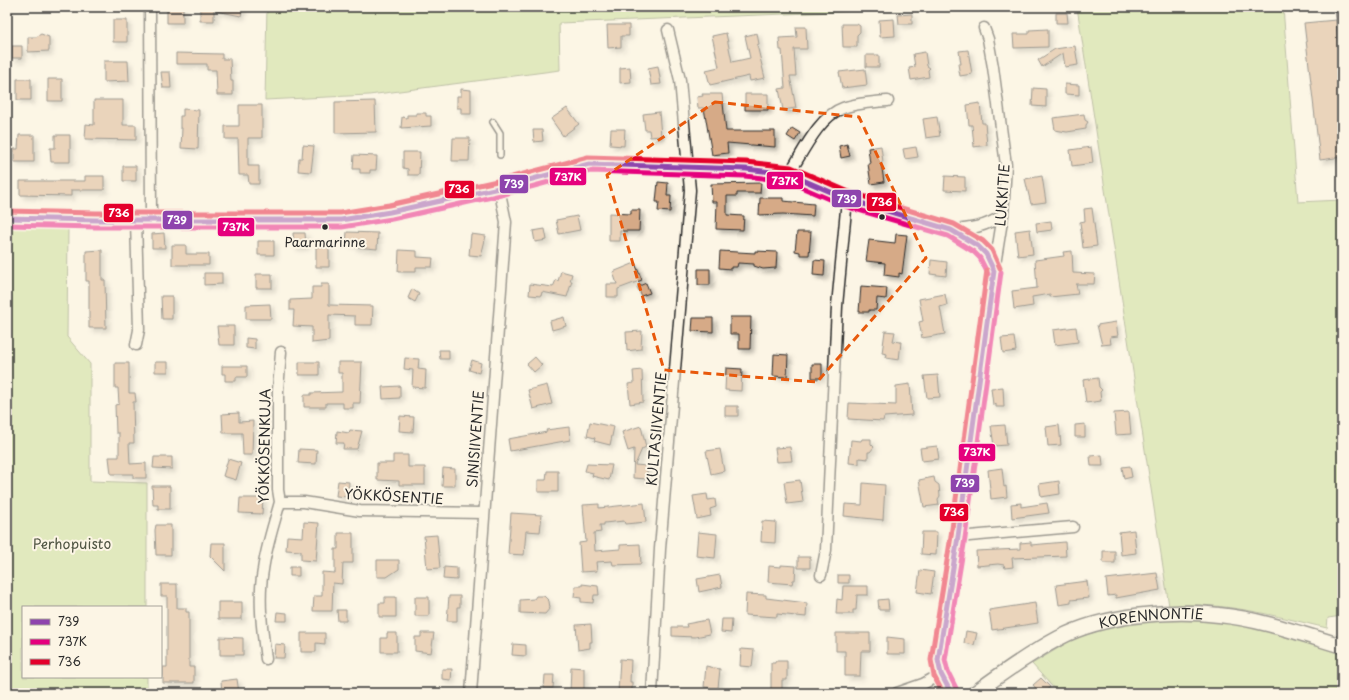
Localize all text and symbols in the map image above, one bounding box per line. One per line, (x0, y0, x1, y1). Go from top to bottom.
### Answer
street label: LUKKITIE (989, 163, 1015, 227)
line badge: 737K (549, 167, 587, 186)
text: 737K (554, 168, 582, 185)
line badge: 737K (766, 171, 804, 190)
text: 737K (771, 172, 799, 189)
line badge: 739 (499, 174, 529, 194)
text: 739 (504, 175, 524, 192)
line badge: 736 (444, 180, 475, 199)
text: 736 (448, 180, 470, 197)
line badge: 739 (831, 189, 862, 208)
text: 739 (837, 190, 857, 207)
line badge: 736 (866, 192, 897, 212)
text: 736 (871, 193, 893, 210)
line badge: 736 (103, 203, 134, 223)
text: 736 (108, 204, 130, 221)
line badge: 739 (162, 210, 193, 230)
text: 739 (167, 211, 187, 228)
unlabelled marker (877, 212, 887, 222)
line badge: 737K (217, 217, 255, 237)
text: 737K (222, 218, 250, 235)
marker: Paarmarinne (320, 222, 330, 232)
place label: Paarmarinne (284, 232, 366, 251)
street label: KULTASIIVENTIE (641, 371, 671, 487)
street label: YÖKKÖSENKUJA (252, 388, 276, 504)
street label: SINISIIVENTIE (461, 390, 489, 488)
line badge: 737K (958, 443, 996, 462)
text: 737K (963, 443, 991, 460)
line badge: 739 (950, 474, 980, 493)
text: 739 (955, 474, 975, 491)
street label: YÖKKÖSENTIE (344, 483, 444, 509)
line badge: 736 (939, 503, 969, 522)
text: 736 (943, 503, 965, 520)
park label: Perhopuisto (33, 533, 111, 554)
street label: KORENNONTIE (1096, 602, 1204, 633)
legend (22, 606, 162, 678)
text: 739 (58, 612, 79, 630)
text: 737K (58, 632, 87, 650)
text: 736 (58, 652, 81, 670)

